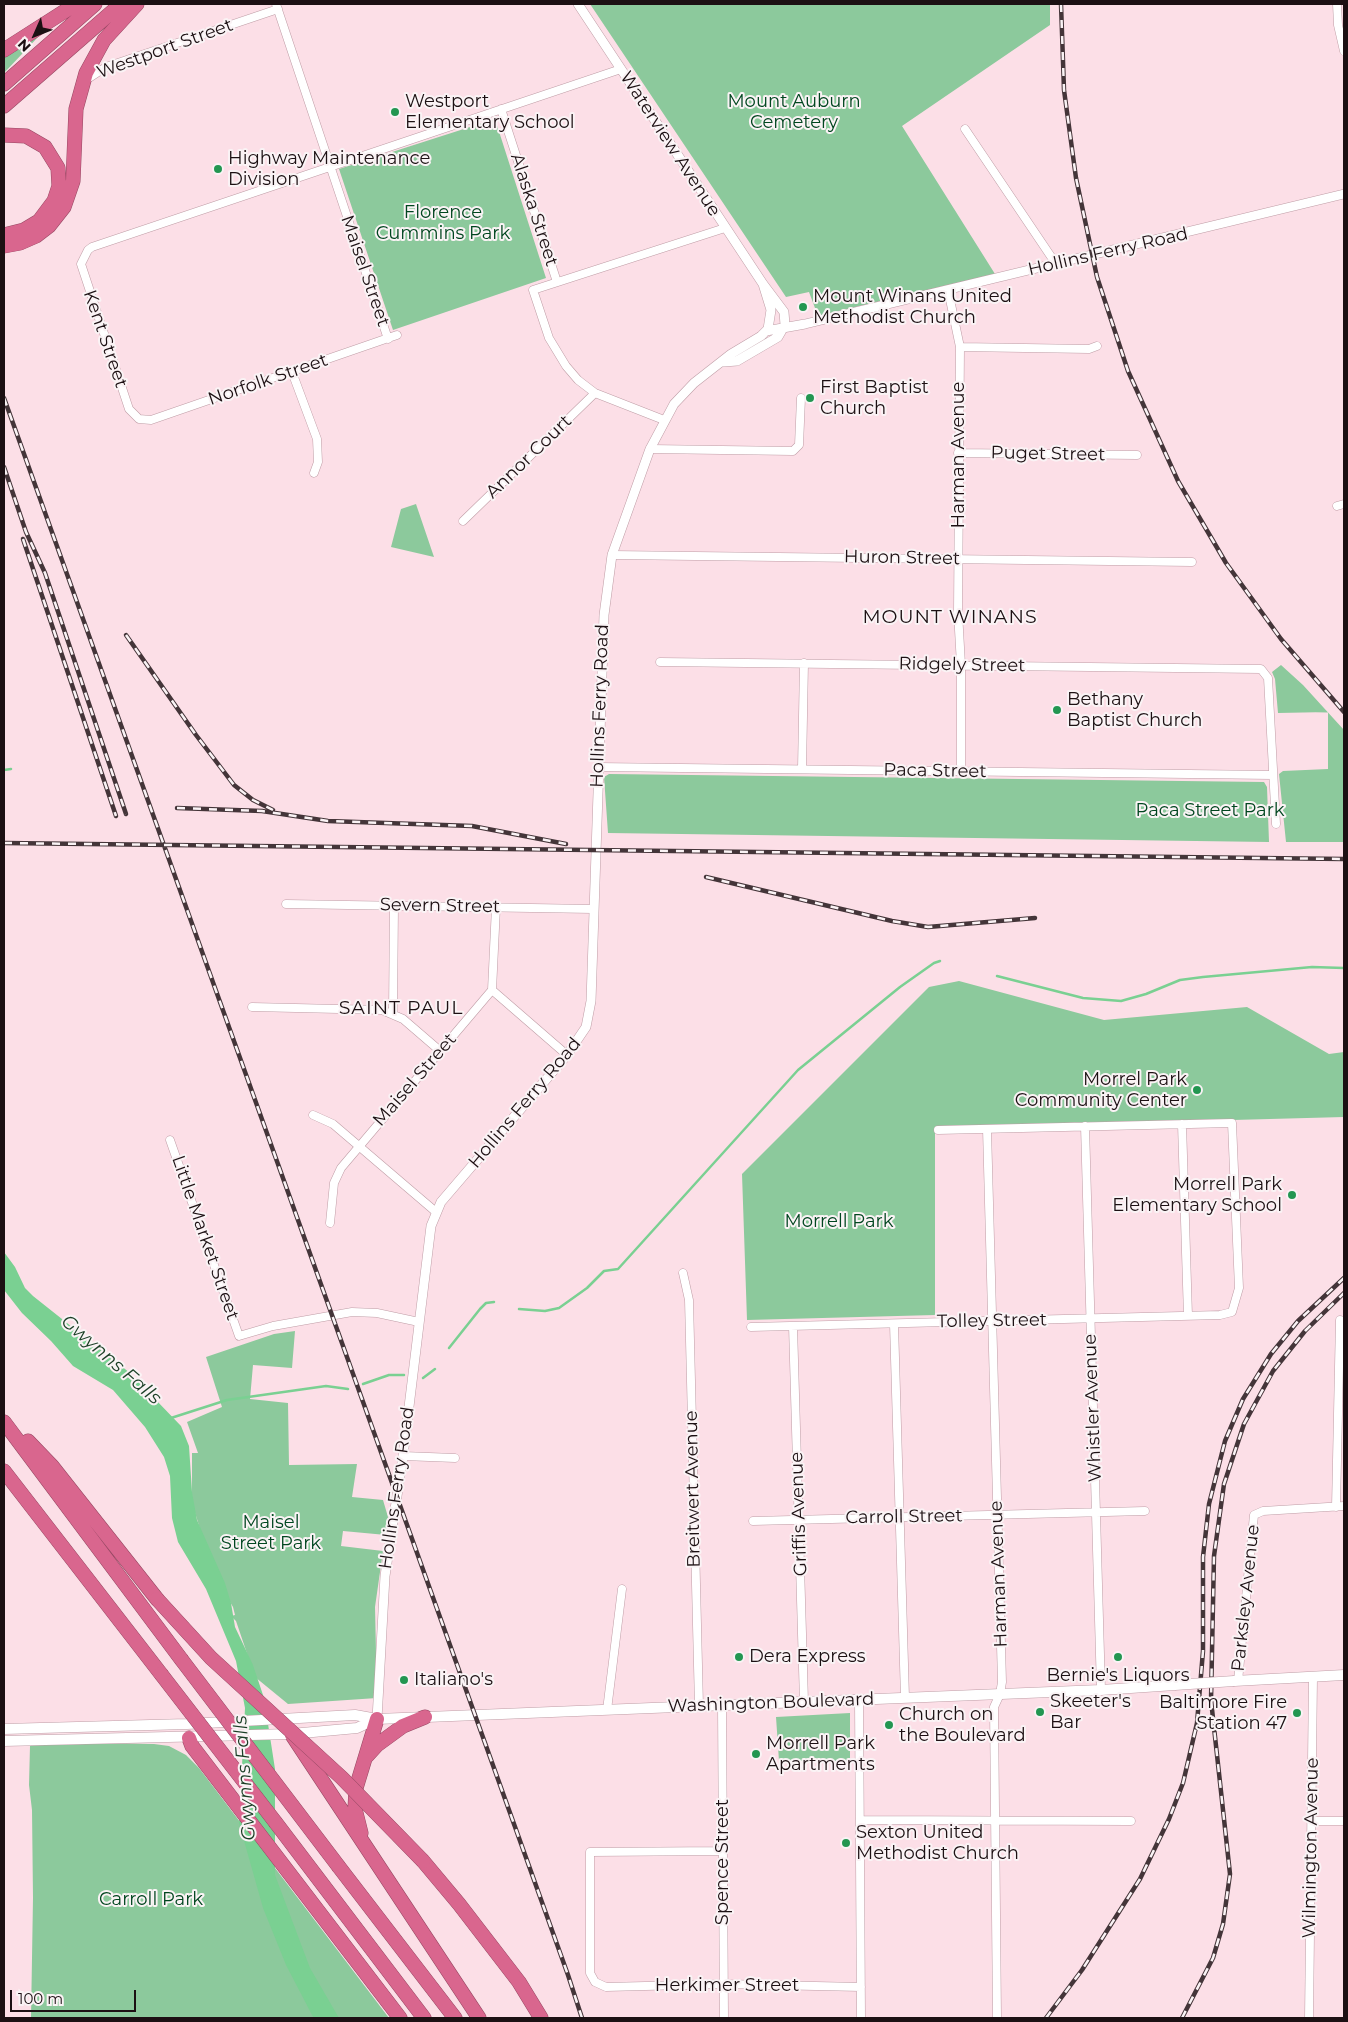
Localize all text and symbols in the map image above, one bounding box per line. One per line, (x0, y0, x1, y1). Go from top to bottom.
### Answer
north arrow (10, 10, 60, 60)
street label: Westport Street (94, 14, 236, 84)
text: N (14, 35, 35, 56)
street label: Waterview Avenue (615, 67, 725, 221)
place label: Westport Elementary School (405, 91, 575, 134)
park label: Mount Auburn Cemetery (727, 91, 861, 134)
marker: Westport Elementary School (389, 106, 401, 118)
place label: Highway Maintenance Division (228, 148, 430, 190)
street label: Alaska Street (506, 151, 562, 269)
marker: Highway Maintenance Division (212, 163, 224, 175)
park label: Florence Cummins Park (376, 202, 510, 244)
street label: Maisel Street (336, 213, 394, 329)
street label: Hollins Ferry Road (1026, 223, 1190, 281)
place label: Mount Winans United Methodist Church (813, 286, 1012, 328)
street label: Kent Street (78, 287, 132, 391)
marker: Mount Winans United Methodist Church (797, 301, 809, 313)
street label: Norfolk Street (205, 349, 331, 411)
place label: First Baptist Church (820, 377, 929, 419)
street label: Harman Avenue (948, 382, 970, 528)
marker: First Baptist Church (804, 392, 816, 404)
street label: Annor Court (482, 411, 576, 503)
street label: Puget Street (990, 442, 1106, 466)
street label: Huron Street (844, 546, 960, 570)
district label: MOUNT WINANS (861, 606, 1039, 628)
street label: Hollins Ferry Road (586, 624, 614, 788)
street label: Ridgely Street (898, 653, 1026, 677)
place label: Bethany Baptist Church (1067, 689, 1203, 732)
marker: Bethany Baptist Church (1051, 704, 1063, 716)
street label: Paca Street (883, 759, 987, 783)
park label: Paca Street Park (1136, 800, 1284, 822)
street label: Severn Street (380, 894, 500, 918)
district label: SAINT PAUL (337, 997, 465, 1019)
street label: Maisel Street (369, 1029, 461, 1131)
street label: Hollins Ferry Road (464, 1033, 586, 1173)
place label: Morrel Park Community Center (1015, 1069, 1187, 1112)
marker: Morrel Park Community Center (1191, 1084, 1203, 1096)
street label: Little Market Street (167, 1153, 243, 1323)
place label: Morrell Park Elementary School (1112, 1174, 1282, 1216)
marker: Morrell Park Elementary School (1286, 1189, 1298, 1201)
park label: Morrell Park (785, 1211, 893, 1233)
street label: Tolley Street (937, 1309, 1047, 1333)
water label: Gwynns Falls (56, 1310, 166, 1410)
street label: Whistler Avenue (1080, 1333, 1106, 1483)
street label: Hollins Ferry Road (375, 1405, 419, 1571)
street label: Breitwert Avenue (681, 1410, 705, 1568)
street label: Griffis Avenue (786, 1451, 812, 1577)
street label: Harman Avenue (986, 1500, 1012, 1648)
street label: Carroll Street (845, 1505, 963, 1529)
park label: Maisel Street Park (221, 1512, 321, 1555)
street label: Parksley Avenue (1228, 1523, 1264, 1673)
place label: Dera Express (749, 1646, 866, 1668)
marker: Dera Express (733, 1651, 745, 1663)
marker: Bernie's Liquors (1112, 1651, 1124, 1663)
place label: Bernie's Liquors (1046, 1665, 1190, 1687)
place label: Italiano's (414, 1669, 493, 1691)
marker: Italiano's (398, 1674, 410, 1686)
street label: Washington Boulevard (667, 1689, 875, 1717)
place label: Skeeter's Bar (1050, 1691, 1131, 1734)
place label: Baltimore Fire Station 47 (1159, 1692, 1287, 1735)
place label: Church on the Boulevard (899, 1704, 1026, 1746)
marker: Skeeter's Bar (1034, 1706, 1046, 1718)
marker: Baltimore Fire Station 47 (1291, 1707, 1303, 1719)
water label: Gwynns Falls (229, 1715, 261, 1841)
marker: Church on the Boulevard (883, 1719, 895, 1731)
place label: Morrell Park Apartments (766, 1733, 875, 1776)
marker: Morrell Park Apartments (750, 1748, 762, 1760)
street label: Wilmington Avenue (1299, 1757, 1323, 1939)
street label: Spence Street (712, 1799, 734, 1925)
place label: Sexton United Methodist Church (856, 1822, 1019, 1865)
marker: Sexton United Methodist Church (840, 1837, 852, 1849)
park label: Carroll Park (99, 1889, 203, 1911)
street label: Herkimer Street (655, 1975, 799, 1997)
scale bar (12, 1980, 139, 2012)
text: 100 m (18, 1989, 63, 2008)

